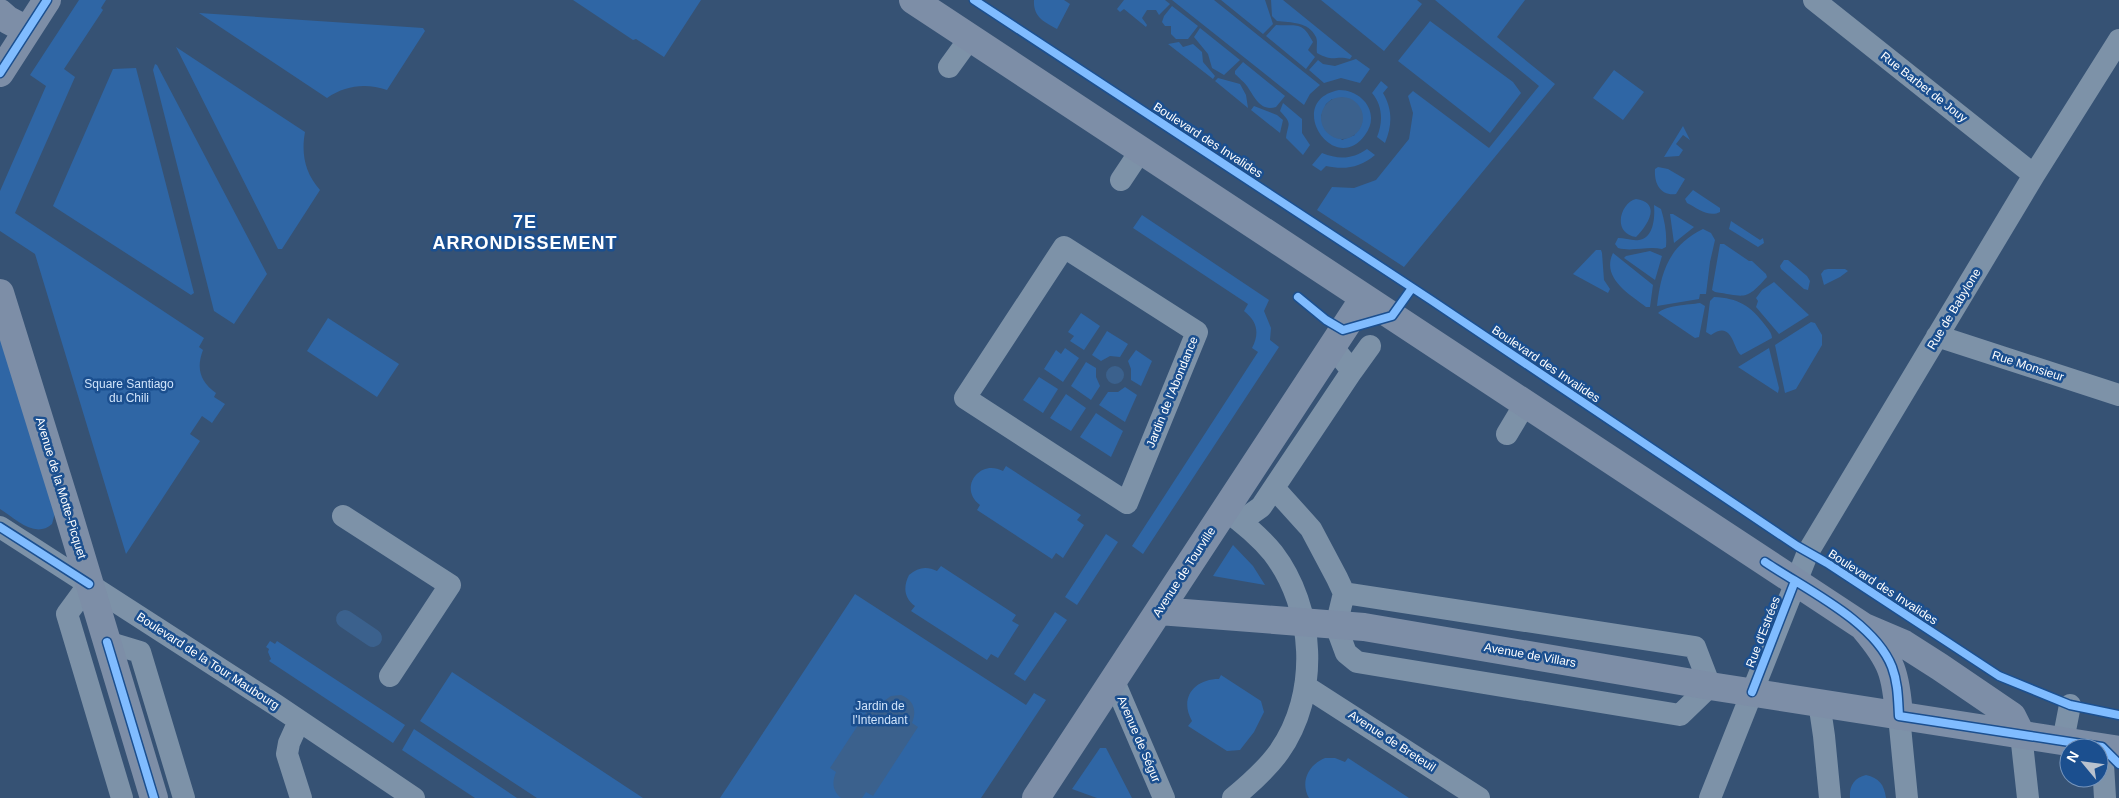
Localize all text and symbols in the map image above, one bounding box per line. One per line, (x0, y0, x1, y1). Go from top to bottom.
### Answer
street label: Rue Barbet de Jouy (1878, 49, 1970, 125)
street label: Boulevard des Invalides (1151, 99, 1265, 181)
district label: 7E ARRONDISSEMENT (432, 212, 618, 253)
street label: Rue de Babylone (1924, 266, 1984, 352)
street label: Boulevard des Invalides (1489, 323, 1603, 405)
street label: Jardin de l'Abondance (1143, 334, 1201, 450)
street label: Rue Monsieur (1990, 348, 2066, 384)
park label: Square Santiago du Chili (84, 377, 174, 405)
street label: Avenue de la Motte-Picquet (33, 416, 89, 561)
street label: Avenue de Tourville (1150, 524, 1218, 620)
street label: Boulevard des Invalides (1826, 546, 1940, 628)
street label: Rue d'Estrées (1743, 594, 1783, 670)
street label: Boulevard de la Tour Maubourg (134, 610, 282, 712)
street label: Avenue de Villars (1483, 640, 1577, 670)
street label: Avenue de Ségur (1114, 694, 1164, 784)
park label: Jardin de l'Intendant (852, 699, 908, 727)
street label: Avenue de Breteuil (1346, 708, 1438, 774)
north arrow (2059, 738, 2109, 788)
text: N (2063, 748, 2082, 765)

